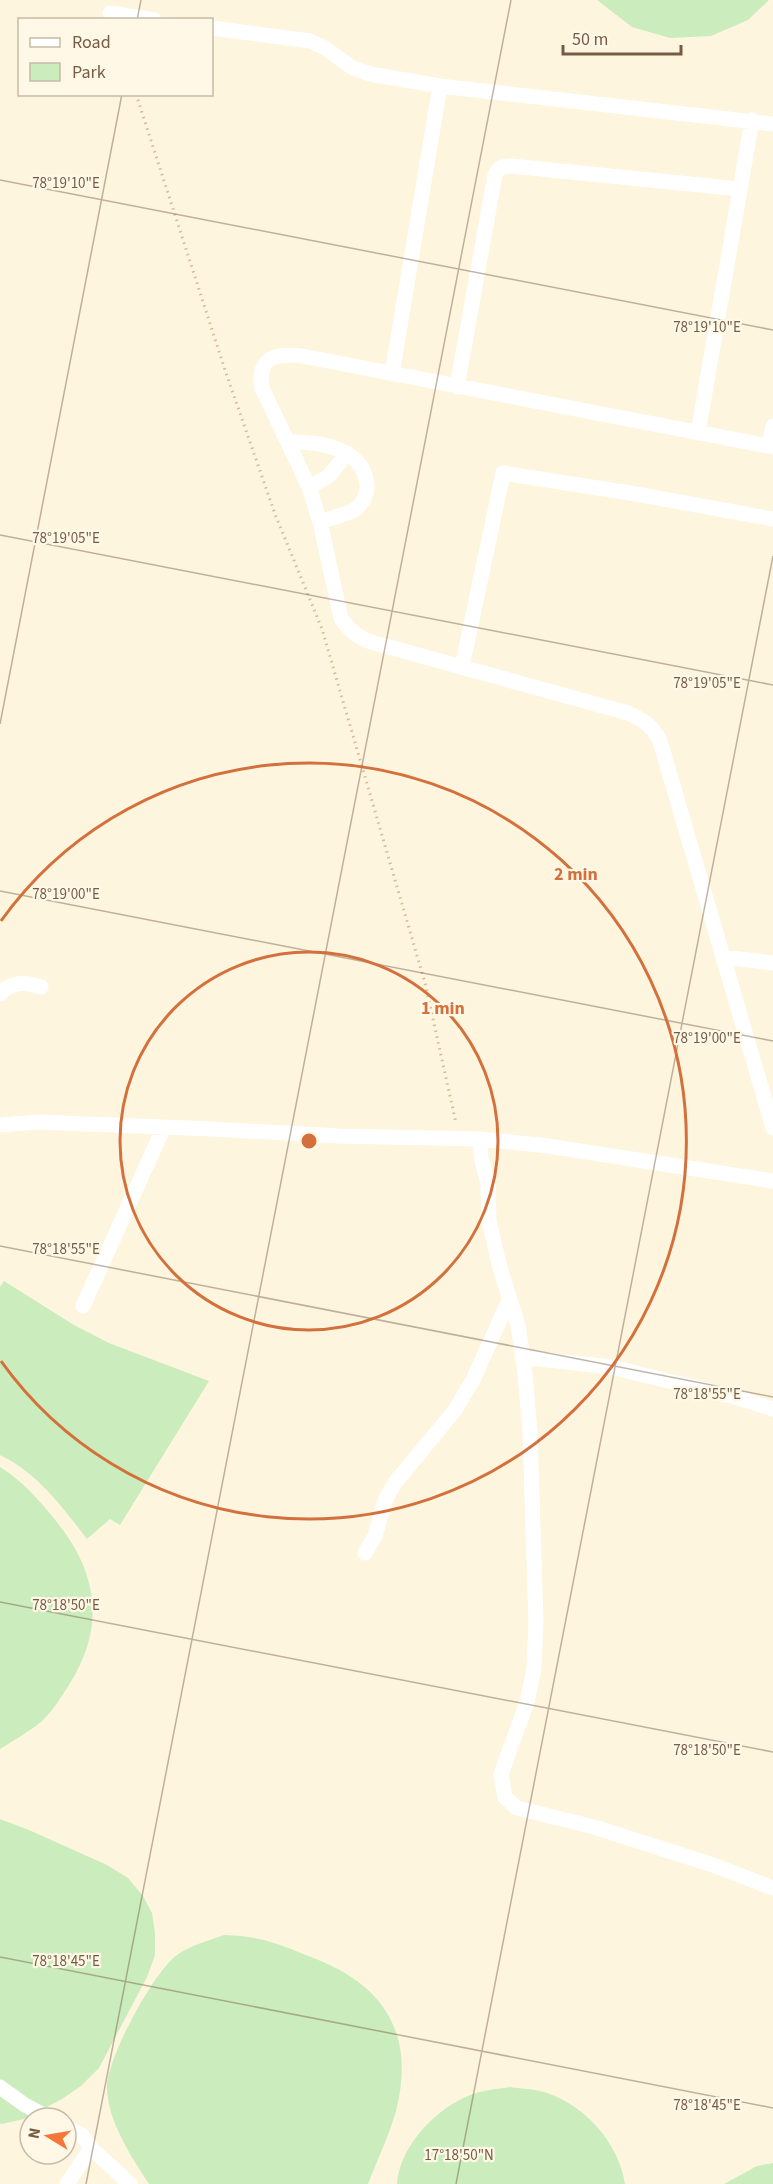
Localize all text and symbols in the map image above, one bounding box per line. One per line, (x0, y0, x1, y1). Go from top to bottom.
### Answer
legend (18, 18, 213, 96)
scale bar (563, 18, 682, 56)
text: 50 m (572, 27, 608, 52)
text: Road (72, 30, 111, 55)
text: Park (72, 60, 106, 85)
text: 78°19'10"E (32, 173, 100, 194)
text: 78°19'10"E (673, 317, 741, 338)
text: 78°19'05"E (32, 528, 100, 549)
text: 78°19'05"E (673, 673, 741, 694)
text: 2 min (554, 862, 598, 887)
text: 78°19'00"E (32, 884, 100, 905)
text: 1 min (421, 996, 465, 1021)
text: 78°19'00"E (673, 1028, 741, 1049)
centre of rings (299, 1131, 319, 1151)
text: 78°18'55"E (32, 1239, 100, 1260)
text: 78°18'55"E (673, 1384, 741, 1405)
text: 78°18'50"E (32, 1595, 100, 1616)
text: 78°18'50"E (673, 1740, 741, 1761)
text: 78°18'45"E (32, 1951, 100, 1972)
text: 78°18'45"E (673, 2095, 741, 2116)
north arrow (18, 2106, 78, 2166)
text: N (22, 2126, 46, 2141)
text: 17°18'50"N (424, 2145, 494, 2166)

